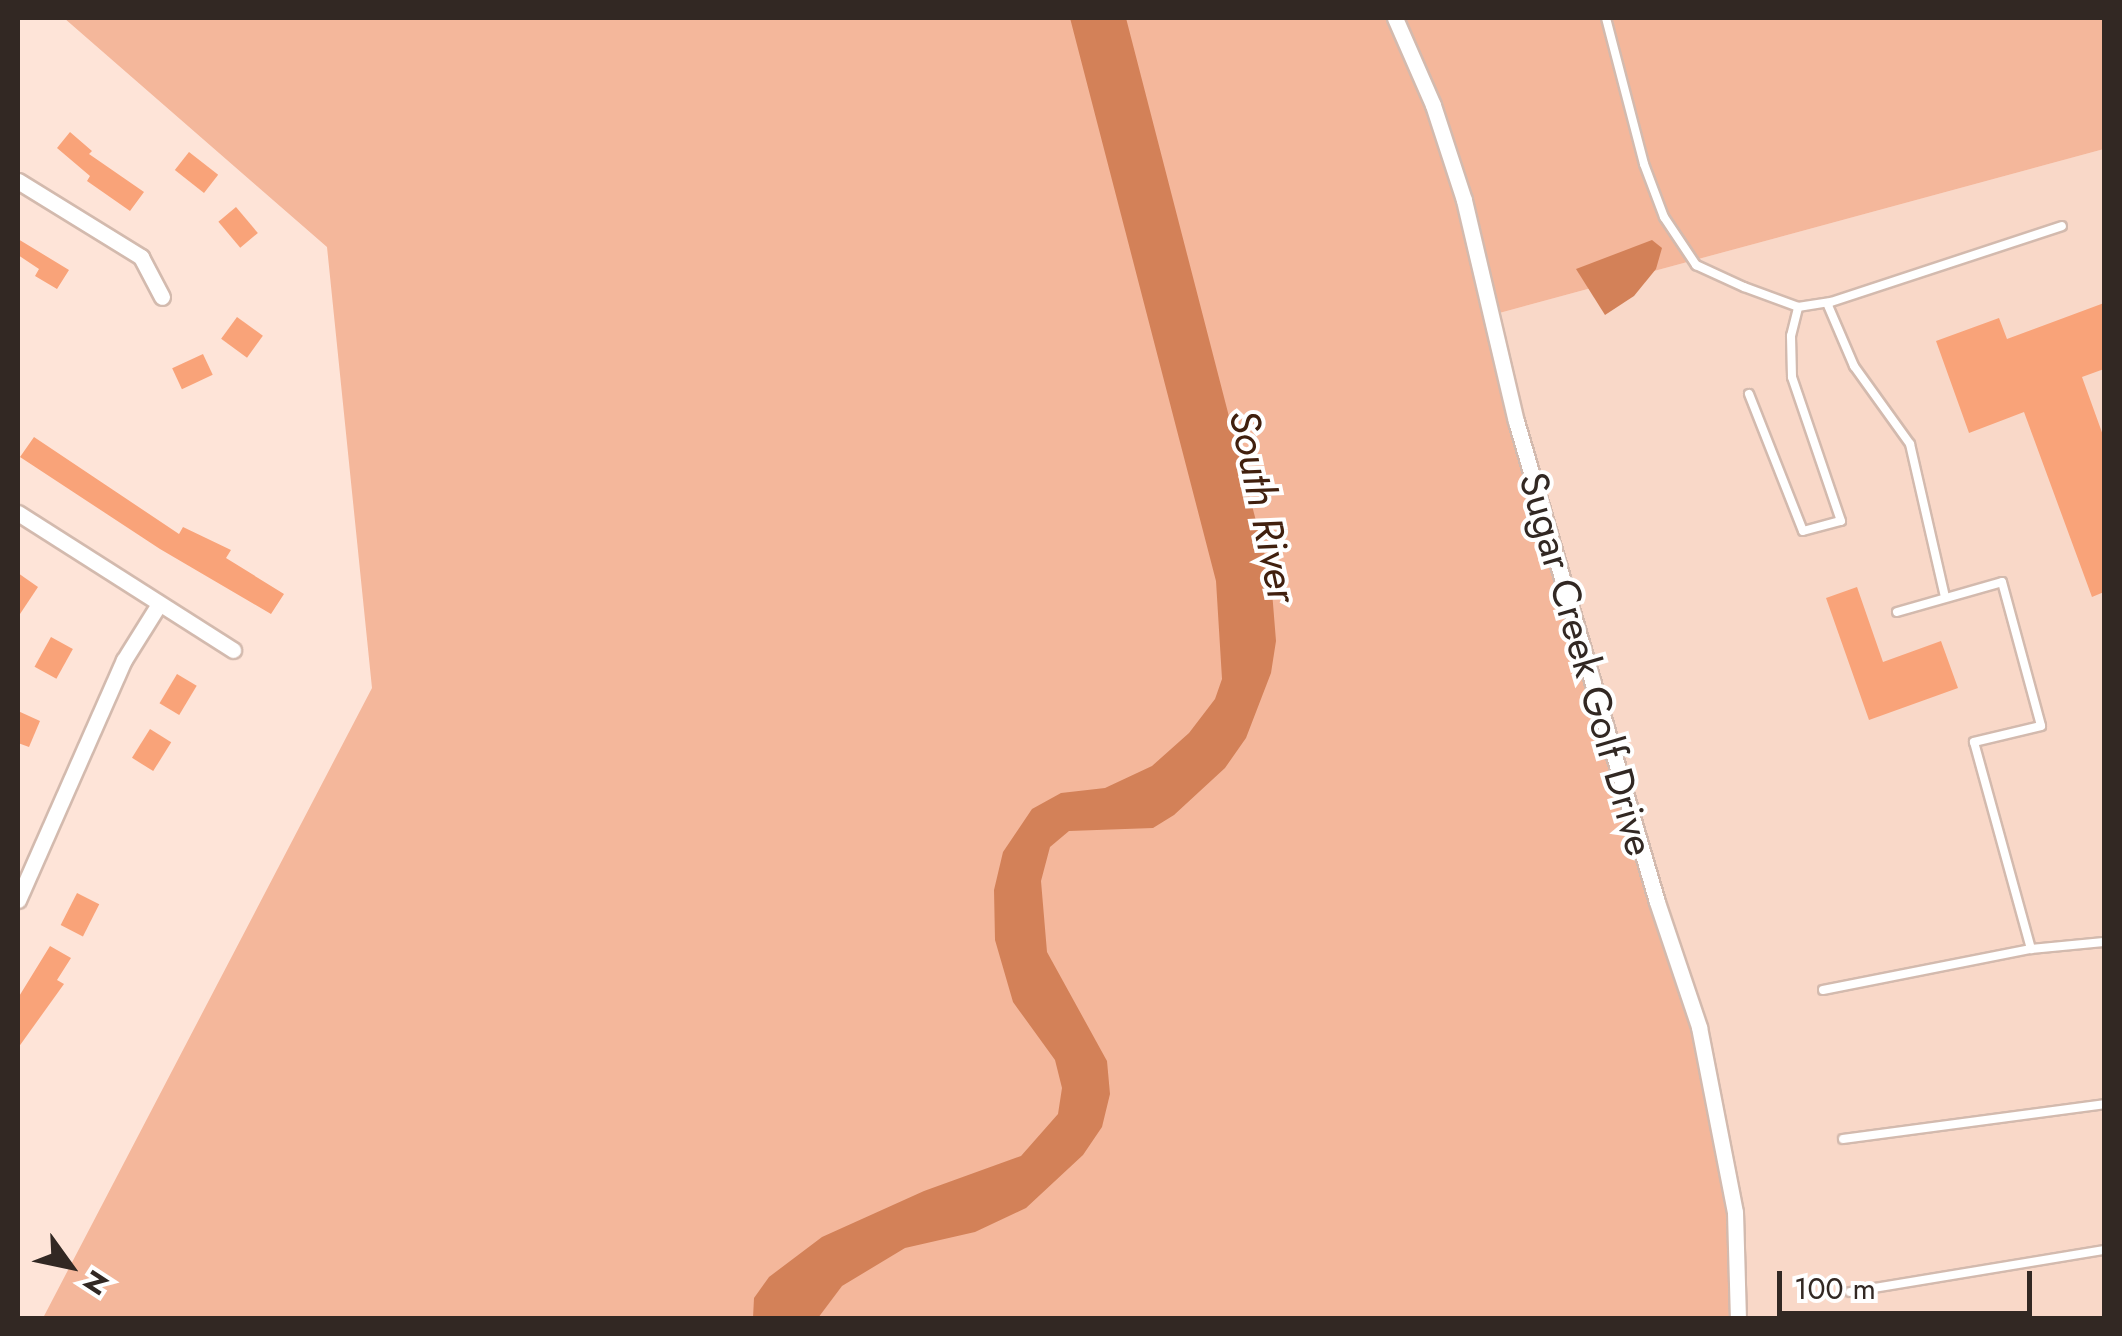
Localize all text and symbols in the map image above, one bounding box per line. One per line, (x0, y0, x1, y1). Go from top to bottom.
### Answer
water label: South River (1218, 405, 1308, 607)
street label: Sugar Creek Golf Drive (1509, 467, 1665, 861)
north arrow (20, 1216, 120, 1316)
scale bar (1782, 1251, 2037, 1313)
text: N (72, 1262, 119, 1303)
text: 100 m (1794, 1267, 1876, 1310)

